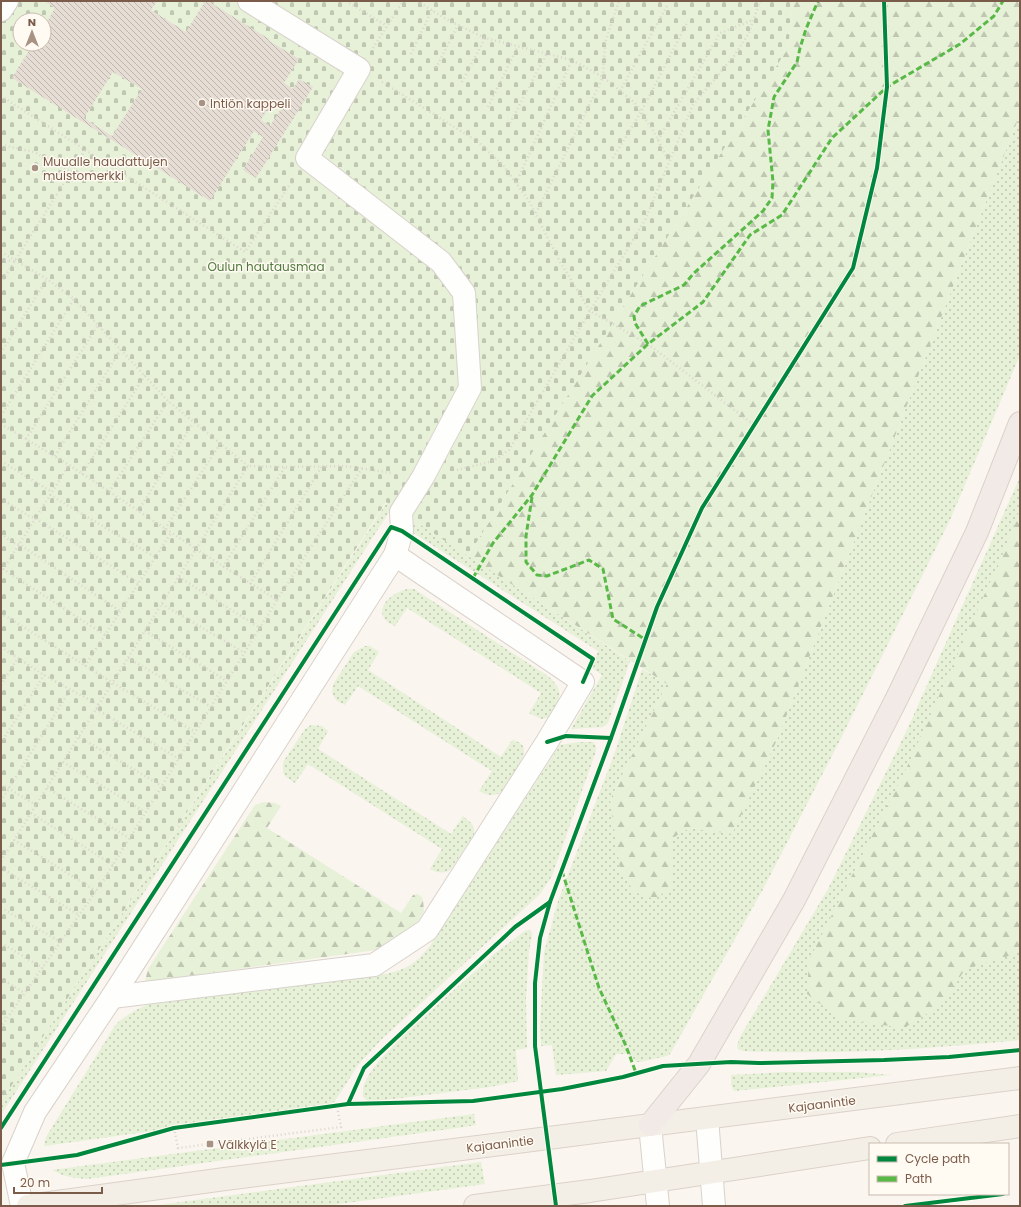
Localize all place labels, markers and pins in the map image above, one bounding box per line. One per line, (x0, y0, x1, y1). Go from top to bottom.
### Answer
place label: Intiön kappeli (210, 95, 290, 112)
marker: Intiön kappeli (197, 98, 207, 108)
place label: Muualle haudattujen muistomerkki (43, 153, 168, 184)
marker: Muualle haudattujen muistomerkki (30, 163, 40, 173)
place label: Välkkylä E (218, 1136, 277, 1153)
marker: Välkkylä E (205, 1139, 215, 1149)

